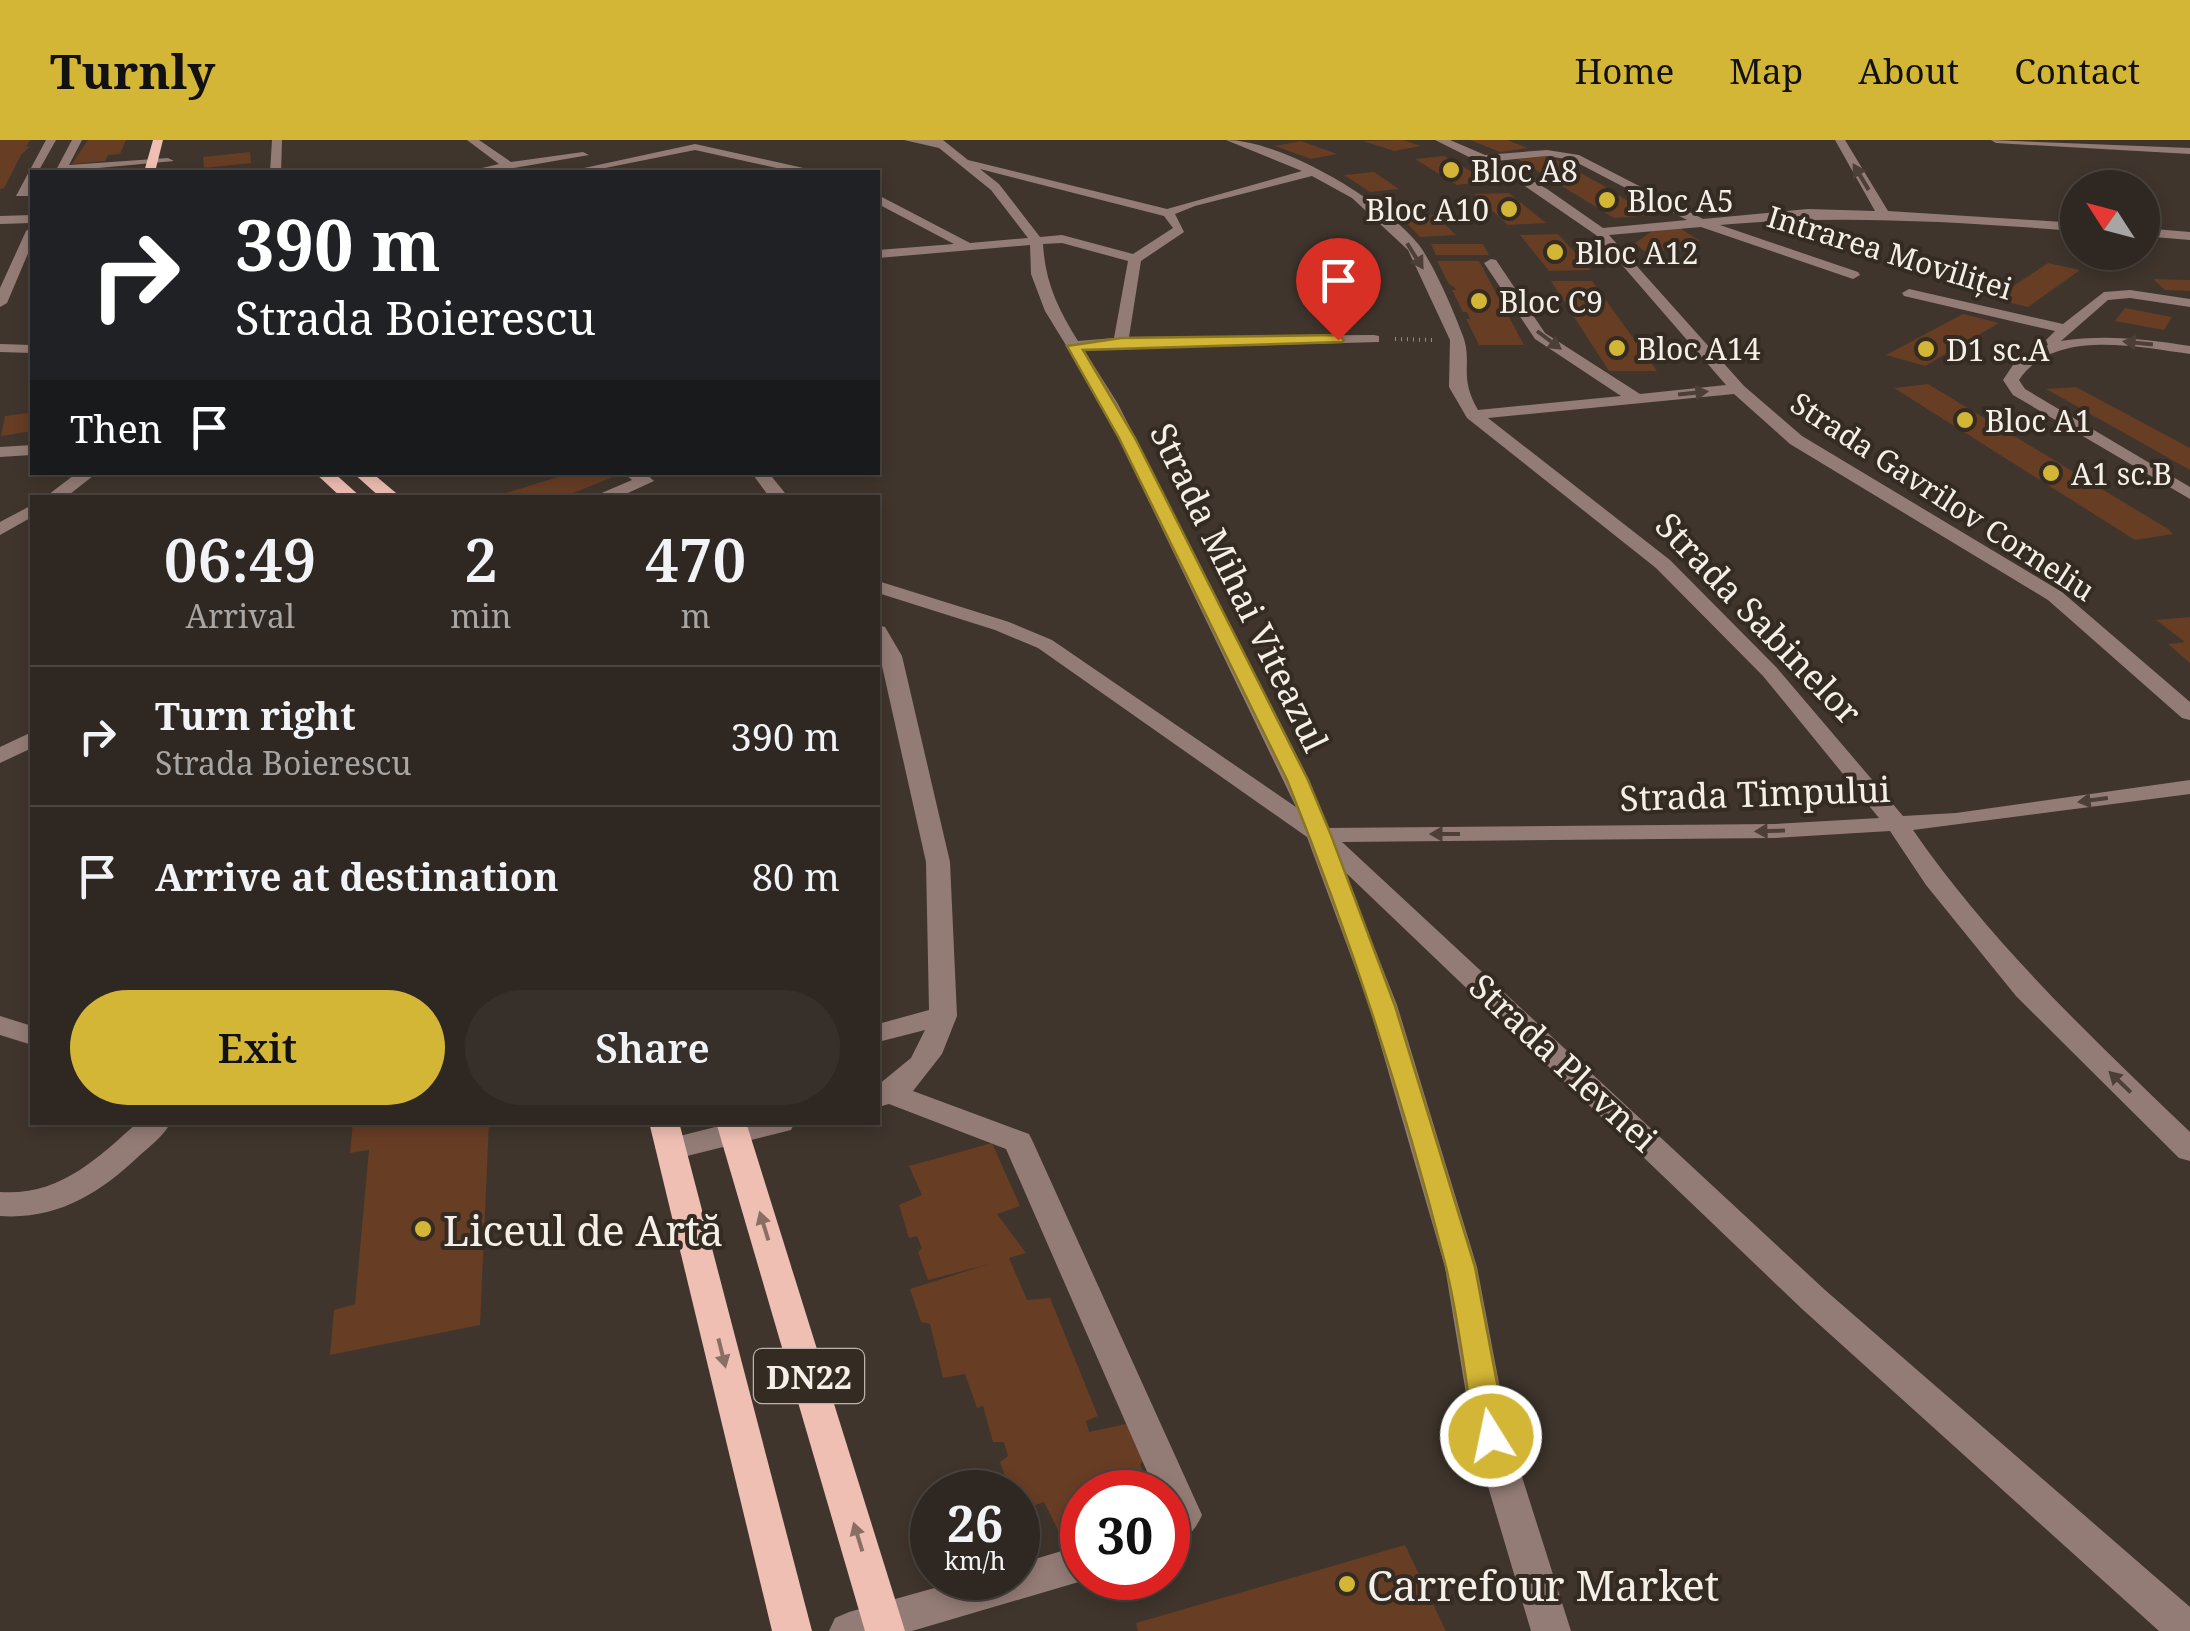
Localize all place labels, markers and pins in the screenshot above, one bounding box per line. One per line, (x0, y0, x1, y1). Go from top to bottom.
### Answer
place label: Bloc A8 (1471, 150, 1578, 191)
marker: Bloc A8 (1440, 159, 1462, 181)
place label: Bloc A5 (1627, 180, 1734, 221)
place label: Bloc A10 (1366, 189, 1489, 230)
marker: Bloc A5 (1596, 189, 1618, 211)
marker: Bloc A10 (1498, 198, 1520, 220)
place label: Bloc A12 (1575, 232, 1698, 273)
pin (1296, 238, 1381, 341)
marker: Bloc A12 (1544, 241, 1566, 263)
place label: Bloc C9 (1499, 281, 1603, 322)
marker: Bloc C9 (1468, 290, 1490, 312)
place label: Bloc A14 (1637, 328, 1761, 369)
place label: D1 sc.A (1946, 329, 2050, 370)
marker: Bloc A14 (1606, 337, 1628, 359)
marker: D1 sc.A (1915, 338, 1937, 360)
place label: Bloc A1 (1985, 400, 2092, 441)
marker: Bloc A1 (1954, 409, 1976, 431)
place label: A1 sc.B (2071, 453, 2172, 494)
marker: A1 sc.B (2040, 462, 2062, 484)
place label: Liceul de Artă (443, 1201, 723, 1258)
marker: Liceul de Artă (412, 1218, 434, 1240)
place label: Carrefour Market (1367, 1556, 1719, 1613)
marker: Carrefour Market (1336, 1573, 1358, 1595)

